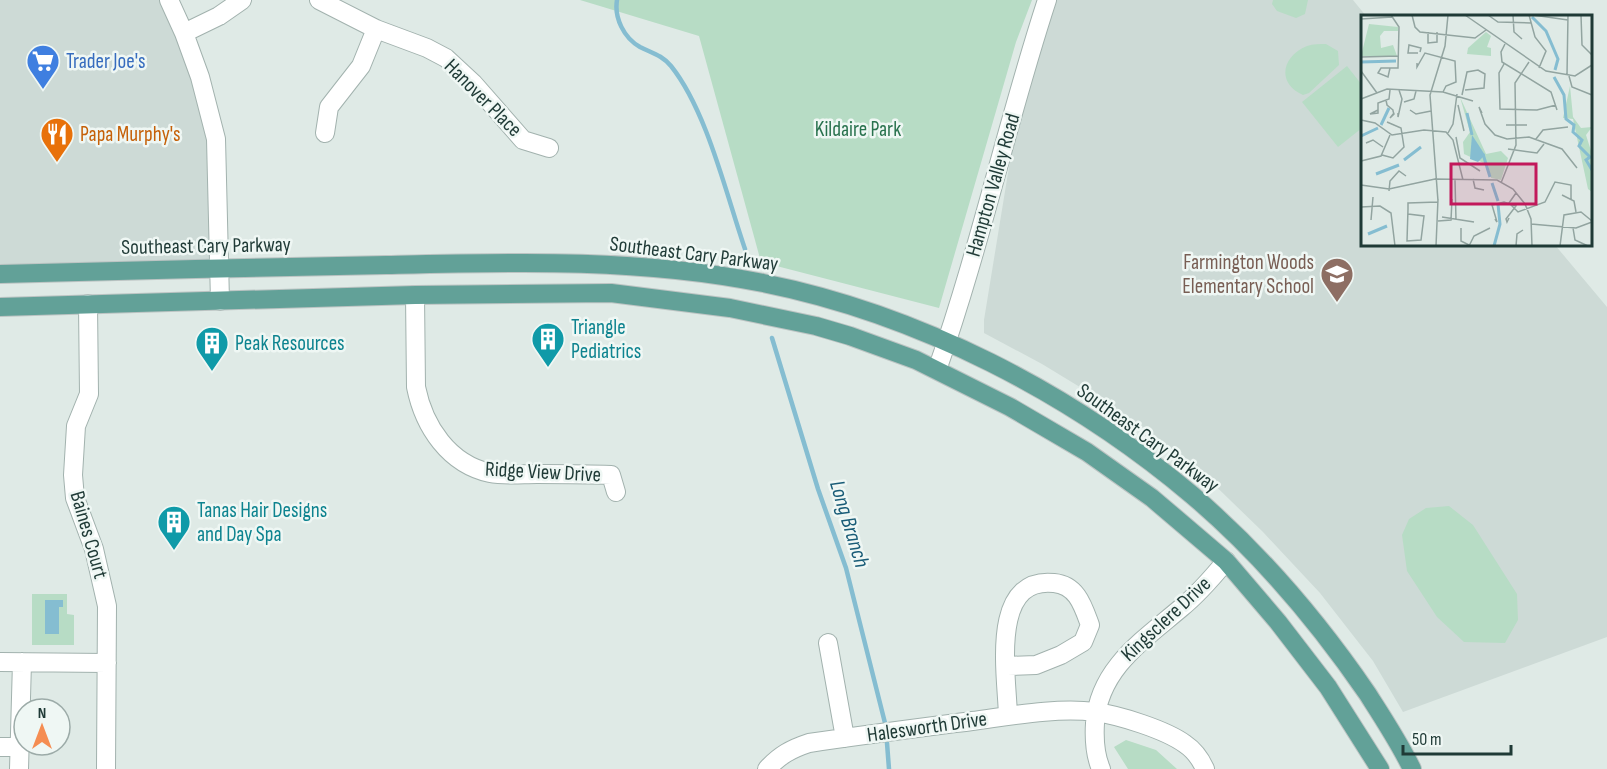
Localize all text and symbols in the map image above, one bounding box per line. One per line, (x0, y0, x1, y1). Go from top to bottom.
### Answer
inset map (1361, 15, 1592, 246)
supermarket icon: Trader Joe's (25, 43, 61, 90)
place label: Trader Joe's (66, 49, 146, 74)
street label: Hanover Place (439, 54, 527, 142)
street label: Hampton Valley Road (961, 111, 1025, 259)
restaurant icon: Papa Murphy's (39, 116, 75, 163)
park label: Kildaire Park (815, 117, 901, 142)
place label: Papa Murphy's (80, 122, 181, 147)
street label: Southeast Cary Parkway (608, 231, 780, 277)
street label: Southeast Cary Parkway (121, 232, 291, 260)
place label: Farmington Woods Elementary School (1182, 250, 1314, 299)
school or university icon: Farmington Woods Elementary School (1319, 256, 1355, 303)
place label: Triangle Pediatrics (571, 315, 641, 364)
building icon: Triangle Pediatrics (530, 321, 566, 368)
building icon: Peak Resources (194, 325, 230, 372)
place label: Peak Resources (235, 331, 345, 356)
street label: Southeast Cary Parkway (1072, 378, 1224, 498)
street label: Ridge View Drive (484, 456, 602, 488)
water label: Long Branch (823, 477, 875, 571)
street label: Baines Court (65, 488, 113, 582)
place label: Tanas Hair Designs and Day Spa (197, 498, 327, 547)
building icon: Tanas Hair Designs and Day Spa (156, 504, 192, 551)
street label: Kingsclere Drive (1116, 571, 1216, 667)
north arrow (12, 697, 72, 757)
text: N (38, 704, 46, 723)
street label: Halesworth Drive (865, 706, 989, 748)
scale bar (1403, 718, 1511, 756)
text: 50 m (1412, 729, 1442, 750)

